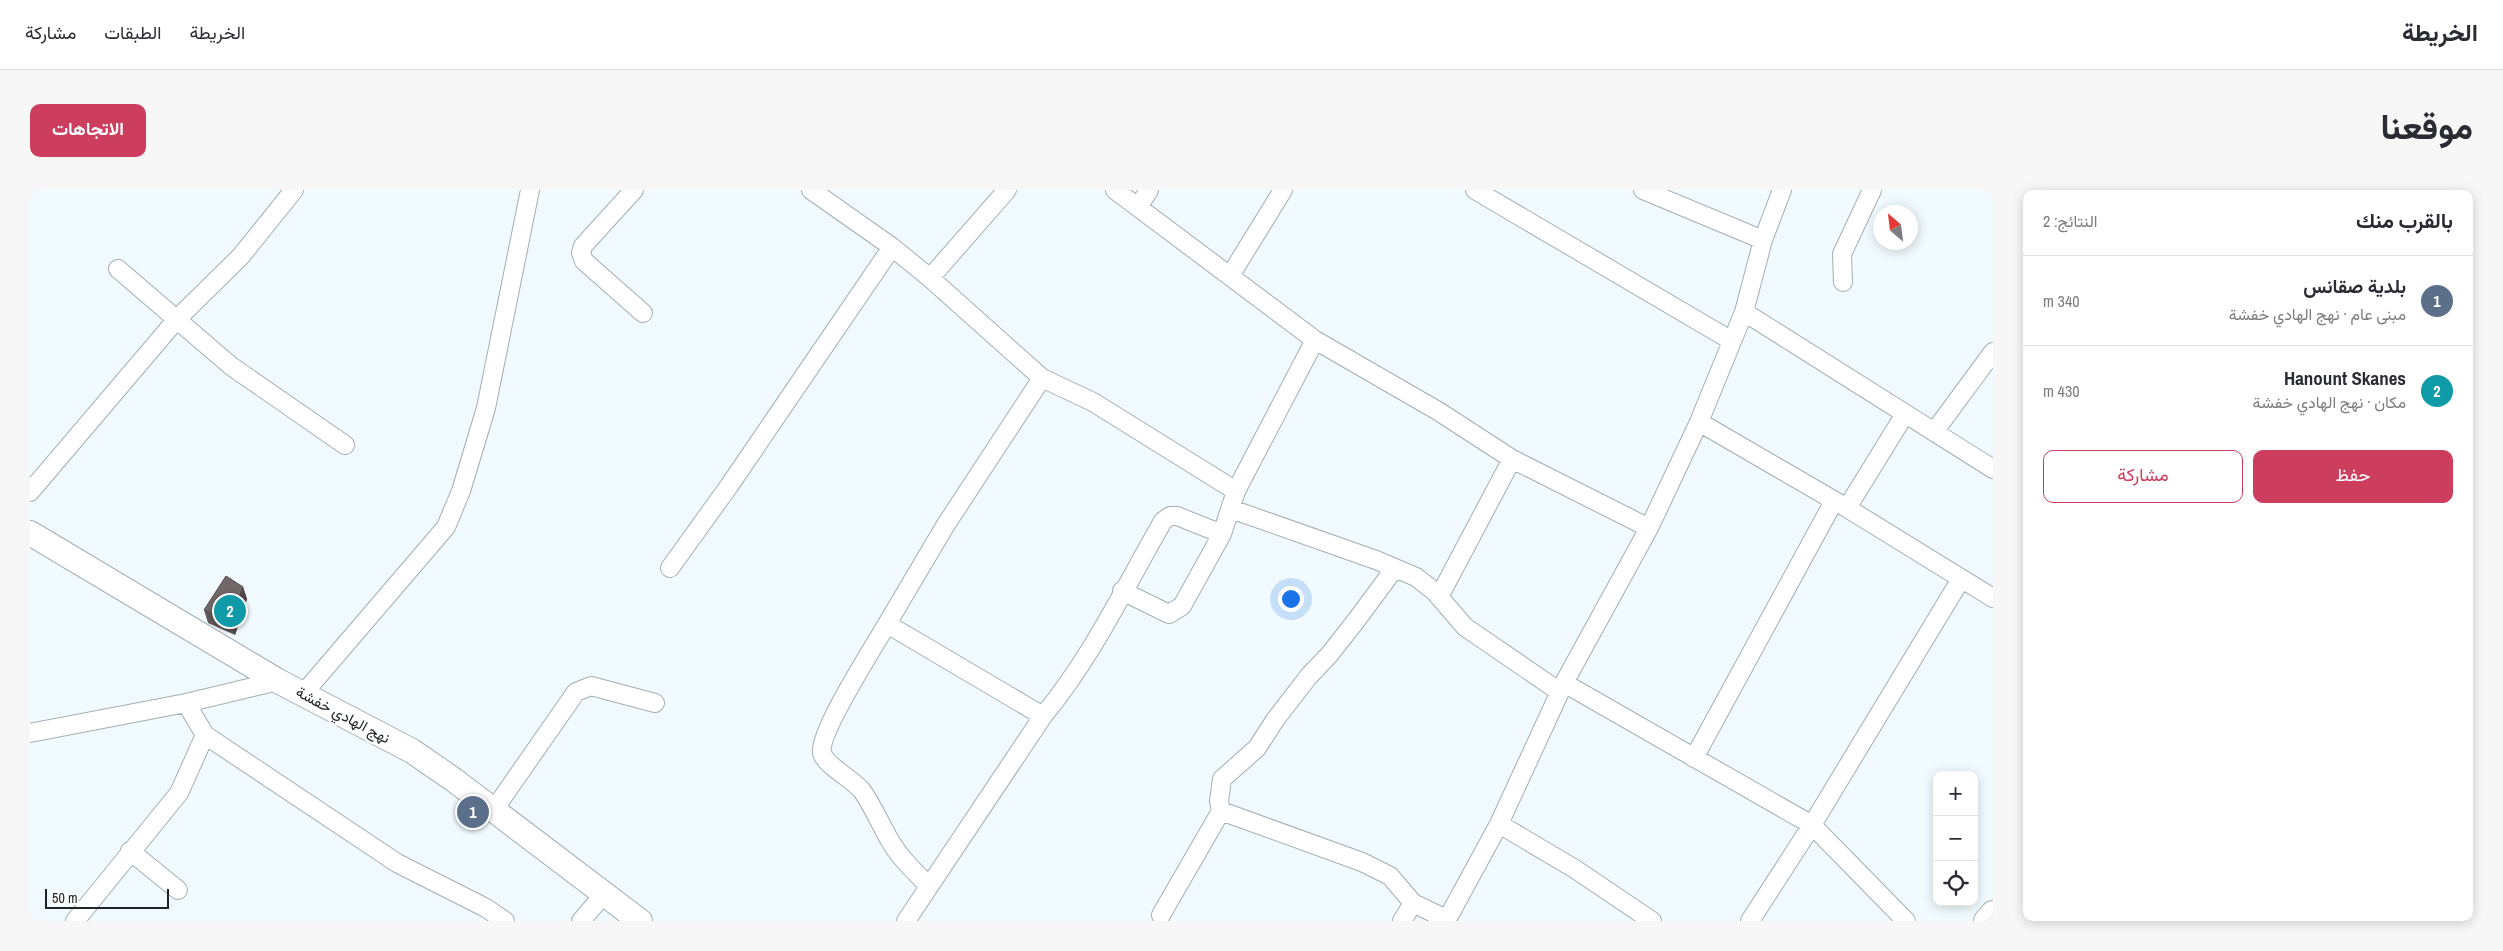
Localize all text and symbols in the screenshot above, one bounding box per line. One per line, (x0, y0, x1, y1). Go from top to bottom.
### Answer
text: الخريطة (2402, 16, 2478, 48)
text: مشاركة (25, 20, 76, 45)
text: الطبقات (104, 20, 161, 45)
text: الخريطة (189, 20, 245, 45)
text: موقعنا (2380, 103, 2473, 150)
button: الاتجاهات (30, 104, 146, 157)
north arrow (1873, 205, 1918, 250)
text: بالقرب منك (2356, 206, 2453, 235)
text: النتائج: 2 (2043, 210, 2098, 232)
text: بلدية صقانس (2303, 273, 2406, 299)
text: 340 m (2043, 290, 2079, 312)
text: 1 (2433, 290, 2441, 312)
text: مبنى عام · نهج الهادي خفشة (2229, 303, 2406, 325)
text: Hanount Skanes (2284, 365, 2406, 391)
text: 430 m (2043, 380, 2079, 402)
text: 2 (2433, 380, 2441, 402)
text: مكان · نهج الهادي خفشة (2253, 391, 2406, 413)
button: مشاركة (2043, 450, 2243, 503)
button: حفظ (2253, 450, 2453, 503)
your location (1278, 586, 1304, 612)
pin: 2 (214, 592, 246, 630)
street label: نهج الهادي خفشة (291, 681, 394, 751)
map controls (1933, 771, 1978, 906)
button: + (1933, 771, 1978, 816)
pin: 1 (457, 793, 489, 831)
button: − (1933, 816, 1978, 861)
button: locate (1933, 861, 1978, 906)
scale bar (45, 886, 169, 909)
text: 50 m (52, 889, 78, 907)

